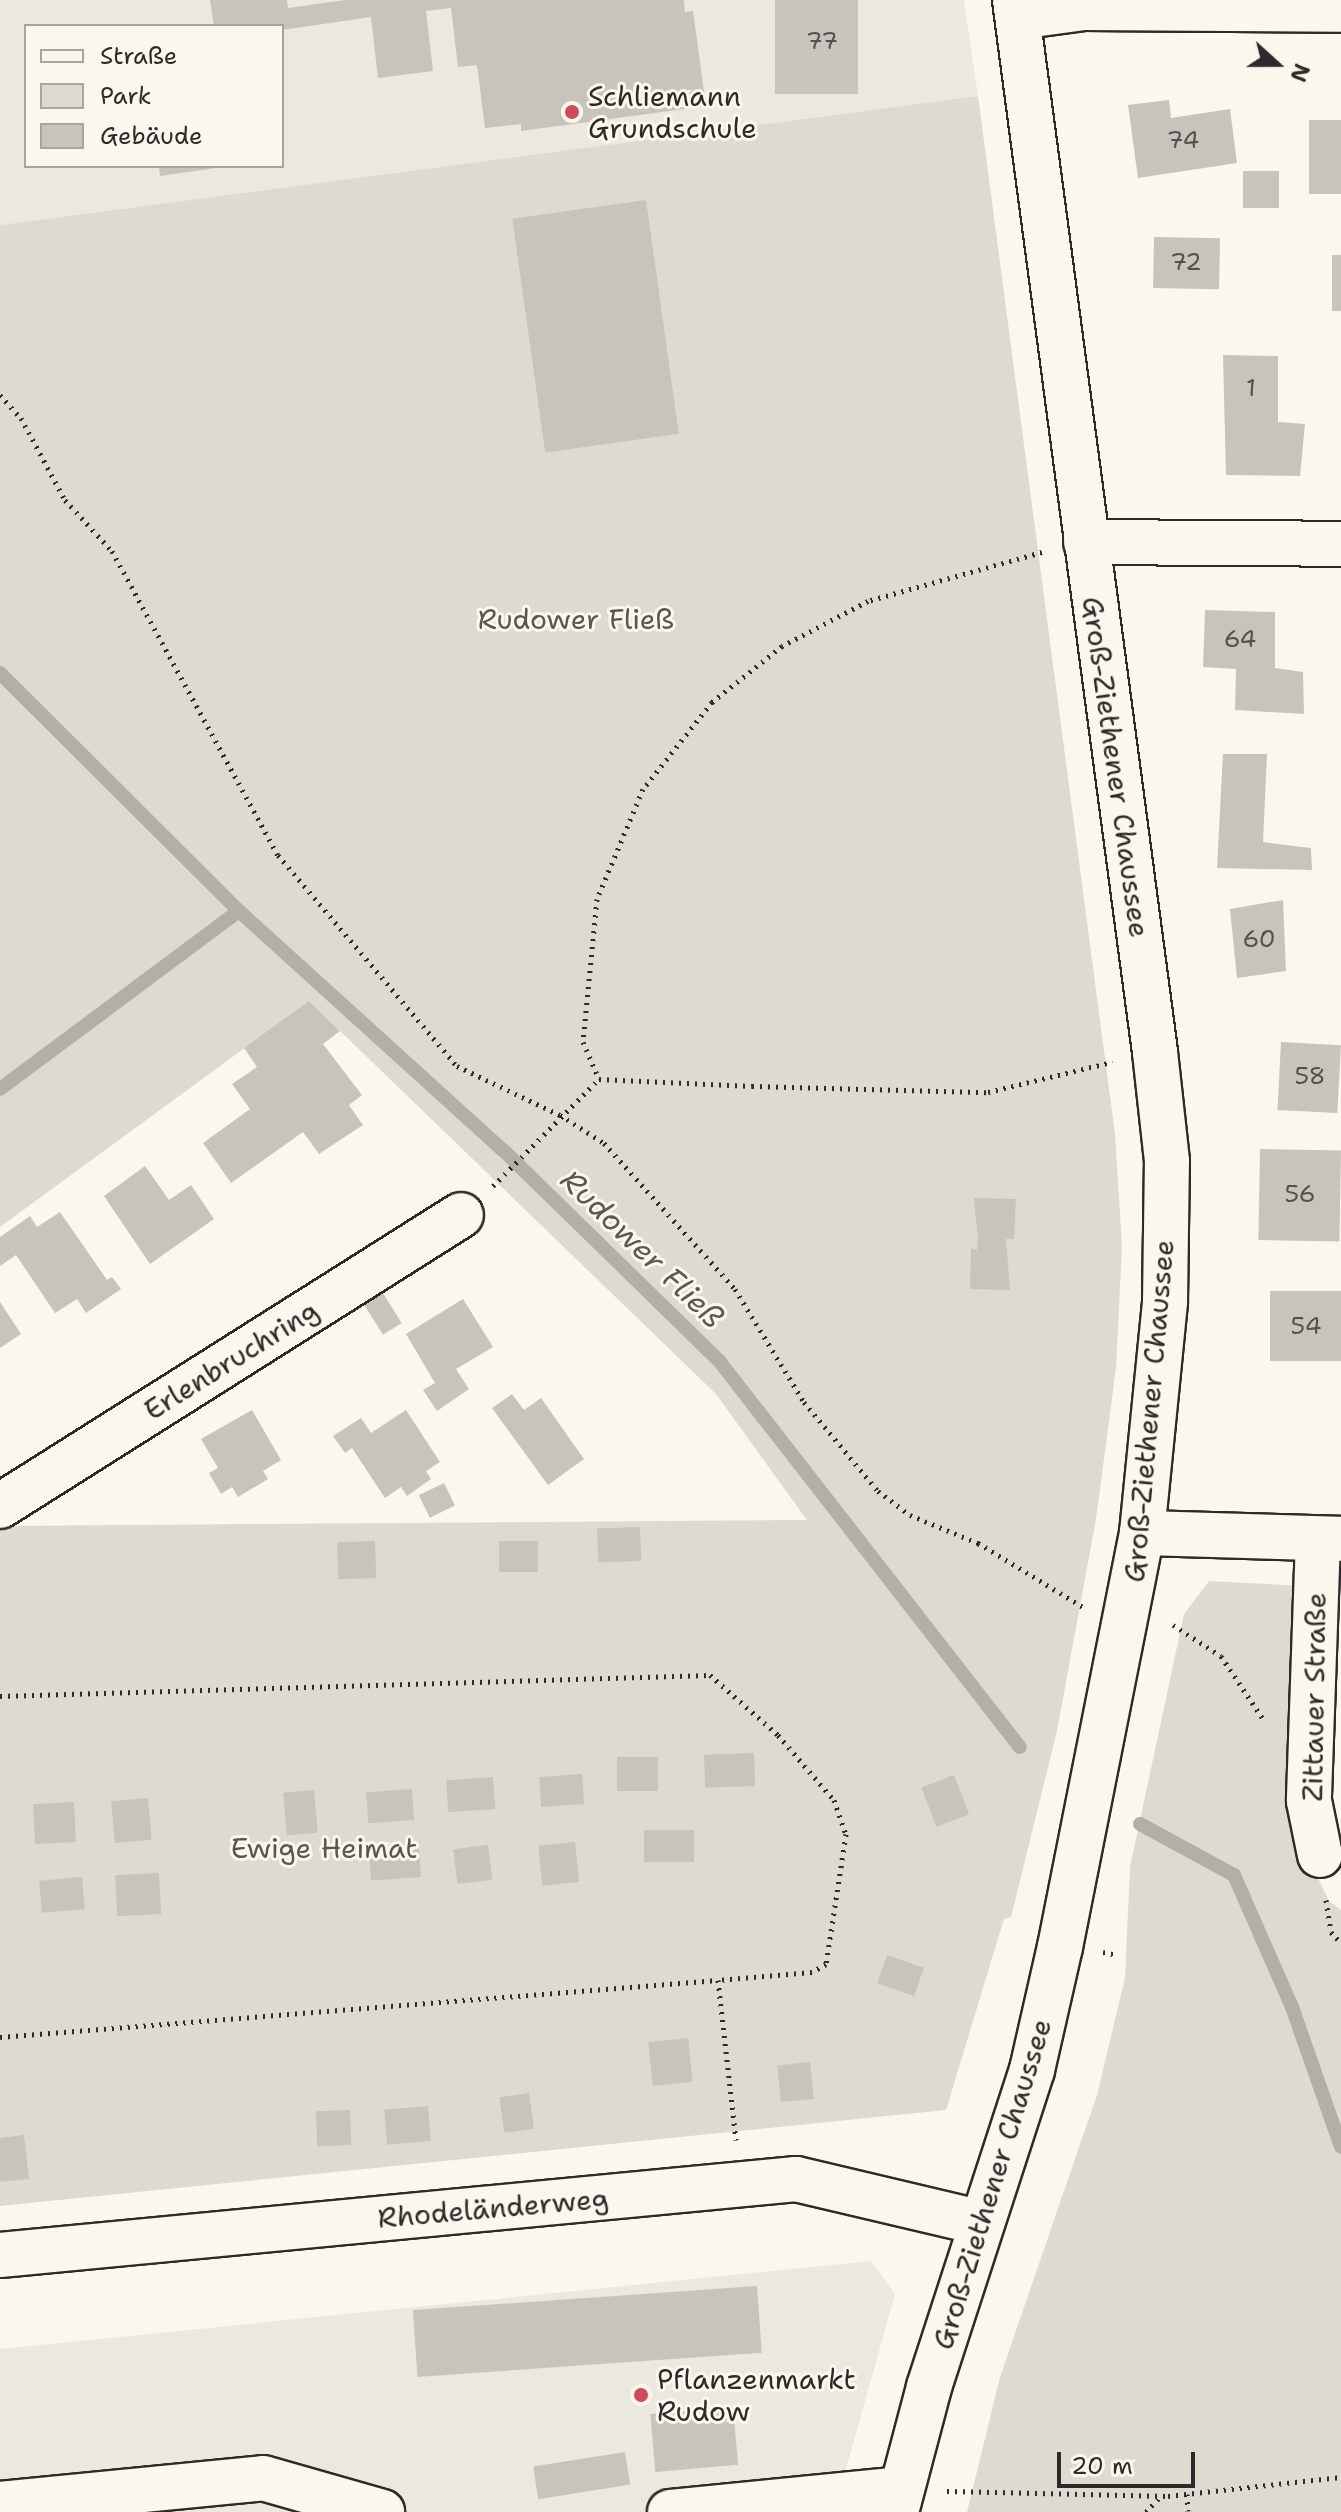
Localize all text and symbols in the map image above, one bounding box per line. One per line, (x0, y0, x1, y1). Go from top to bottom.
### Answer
legend (24, 24, 284, 168)
north arrow (1237, 24, 1317, 104)
house number: 77 (806, 28, 838, 56)
text: Straße (100, 40, 177, 72)
text: N (1283, 59, 1317, 86)
place label: Schliemann Grundschule (588, 79, 757, 145)
text: Park (100, 80, 152, 112)
marker: Schliemann Grundschule (563, 103, 581, 121)
text: Gebäude (100, 120, 202, 152)
house number: 74 (1167, 127, 1199, 155)
house number: 72 (1170, 249, 1202, 277)
house number: 1 (1246, 375, 1256, 403)
street label: Groß-Ziethener Chaussee (1075, 594, 1157, 940)
park label: Rudower Fließ (478, 602, 674, 636)
house number: 64 (1224, 626, 1256, 654)
house number: 60 (1243, 926, 1275, 954)
house number: 58 (1295, 1063, 1325, 1091)
water label: Rudower Fließ (553, 1162, 731, 1336)
house number: 56 (1284, 1181, 1316, 1209)
street label: Groß-Ziethener Chaussee (1117, 1238, 1181, 1584)
street label: Erlenbruchring (138, 1293, 324, 1427)
house number: 54 (1291, 1313, 1321, 1341)
street label: Zittauer Straße (1295, 1592, 1333, 1802)
park label: Ewige Heimat (231, 1831, 417, 1865)
street label: Groß-Ziethener Chaussee (926, 2015, 1058, 2353)
street label: Rhodeländerweg (376, 2181, 610, 2235)
place label: Pflanzenmarkt Rudow (657, 2362, 856, 2428)
marker: Pflanzenmarkt Rudow (632, 2386, 650, 2404)
scale bar (1061, 2436, 1199, 2486)
text: 20 m (1071, 2450, 1133, 2482)

